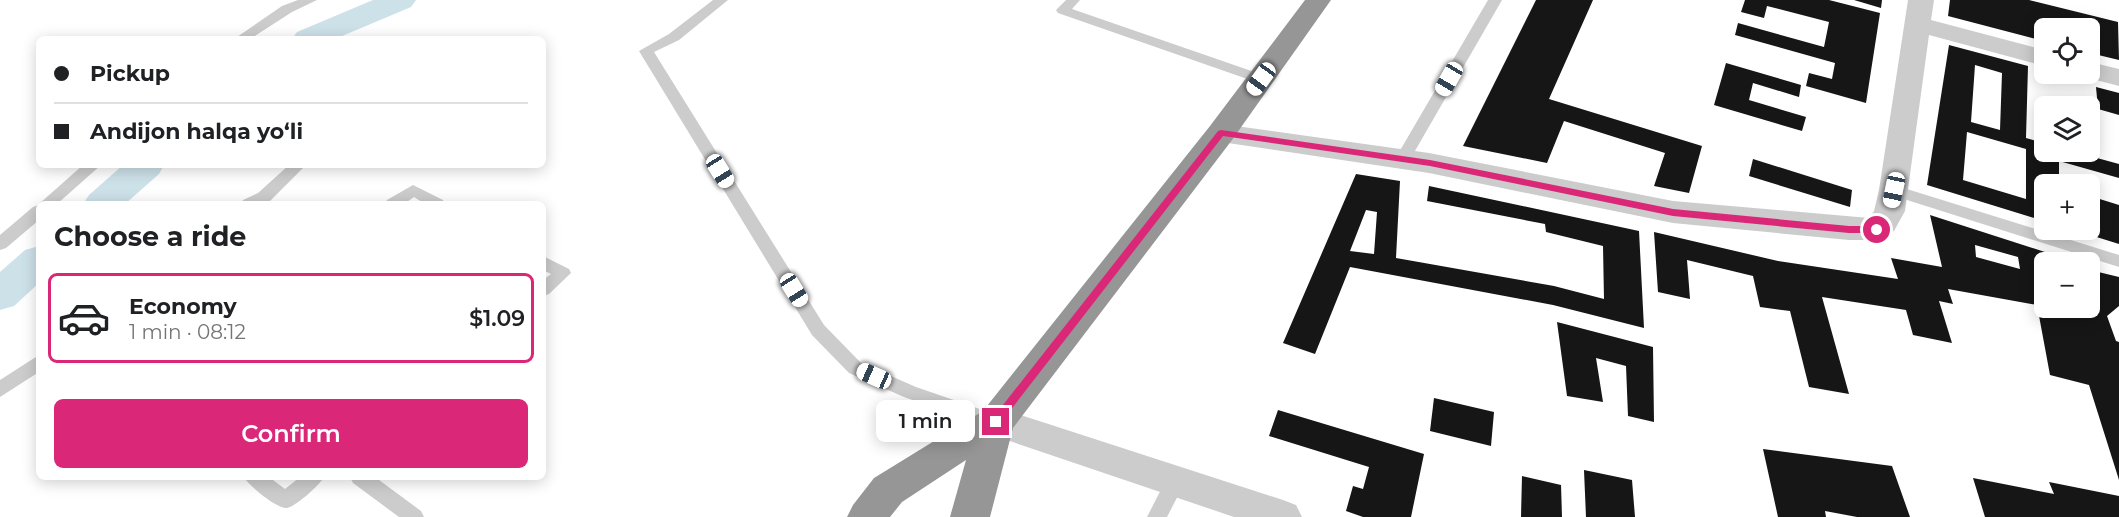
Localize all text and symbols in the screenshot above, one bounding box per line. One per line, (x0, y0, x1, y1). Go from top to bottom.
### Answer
map controls (2034, 18, 2100, 318)
button: locate (2034, 18, 2100, 84)
car (1243, 59, 1279, 99)
car (1432, 59, 1466, 99)
text: Pickup (90, 60, 170, 87)
button: layers (2034, 96, 2100, 162)
text: Andijon halqa yo‘li (90, 118, 303, 145)
car (703, 151, 737, 191)
car (1881, 171, 1907, 209)
button: + (2034, 174, 2100, 240)
route start (1863, 216, 1890, 243)
text: Choose a ride (54, 220, 246, 253)
button: − (2034, 252, 2100, 318)
car (777, 270, 811, 310)
icon: car (57, 291, 111, 345)
text: Economy (129, 293, 237, 320)
text: $1.09 (469, 305, 525, 332)
text: 1 min · 08:12 (129, 320, 246, 344)
car (854, 360, 894, 392)
button: Confirm (54, 399, 528, 468)
callout: 1 min (876, 401, 975, 443)
route end (982, 408, 1009, 435)
text: 1 min (899, 409, 952, 433)

